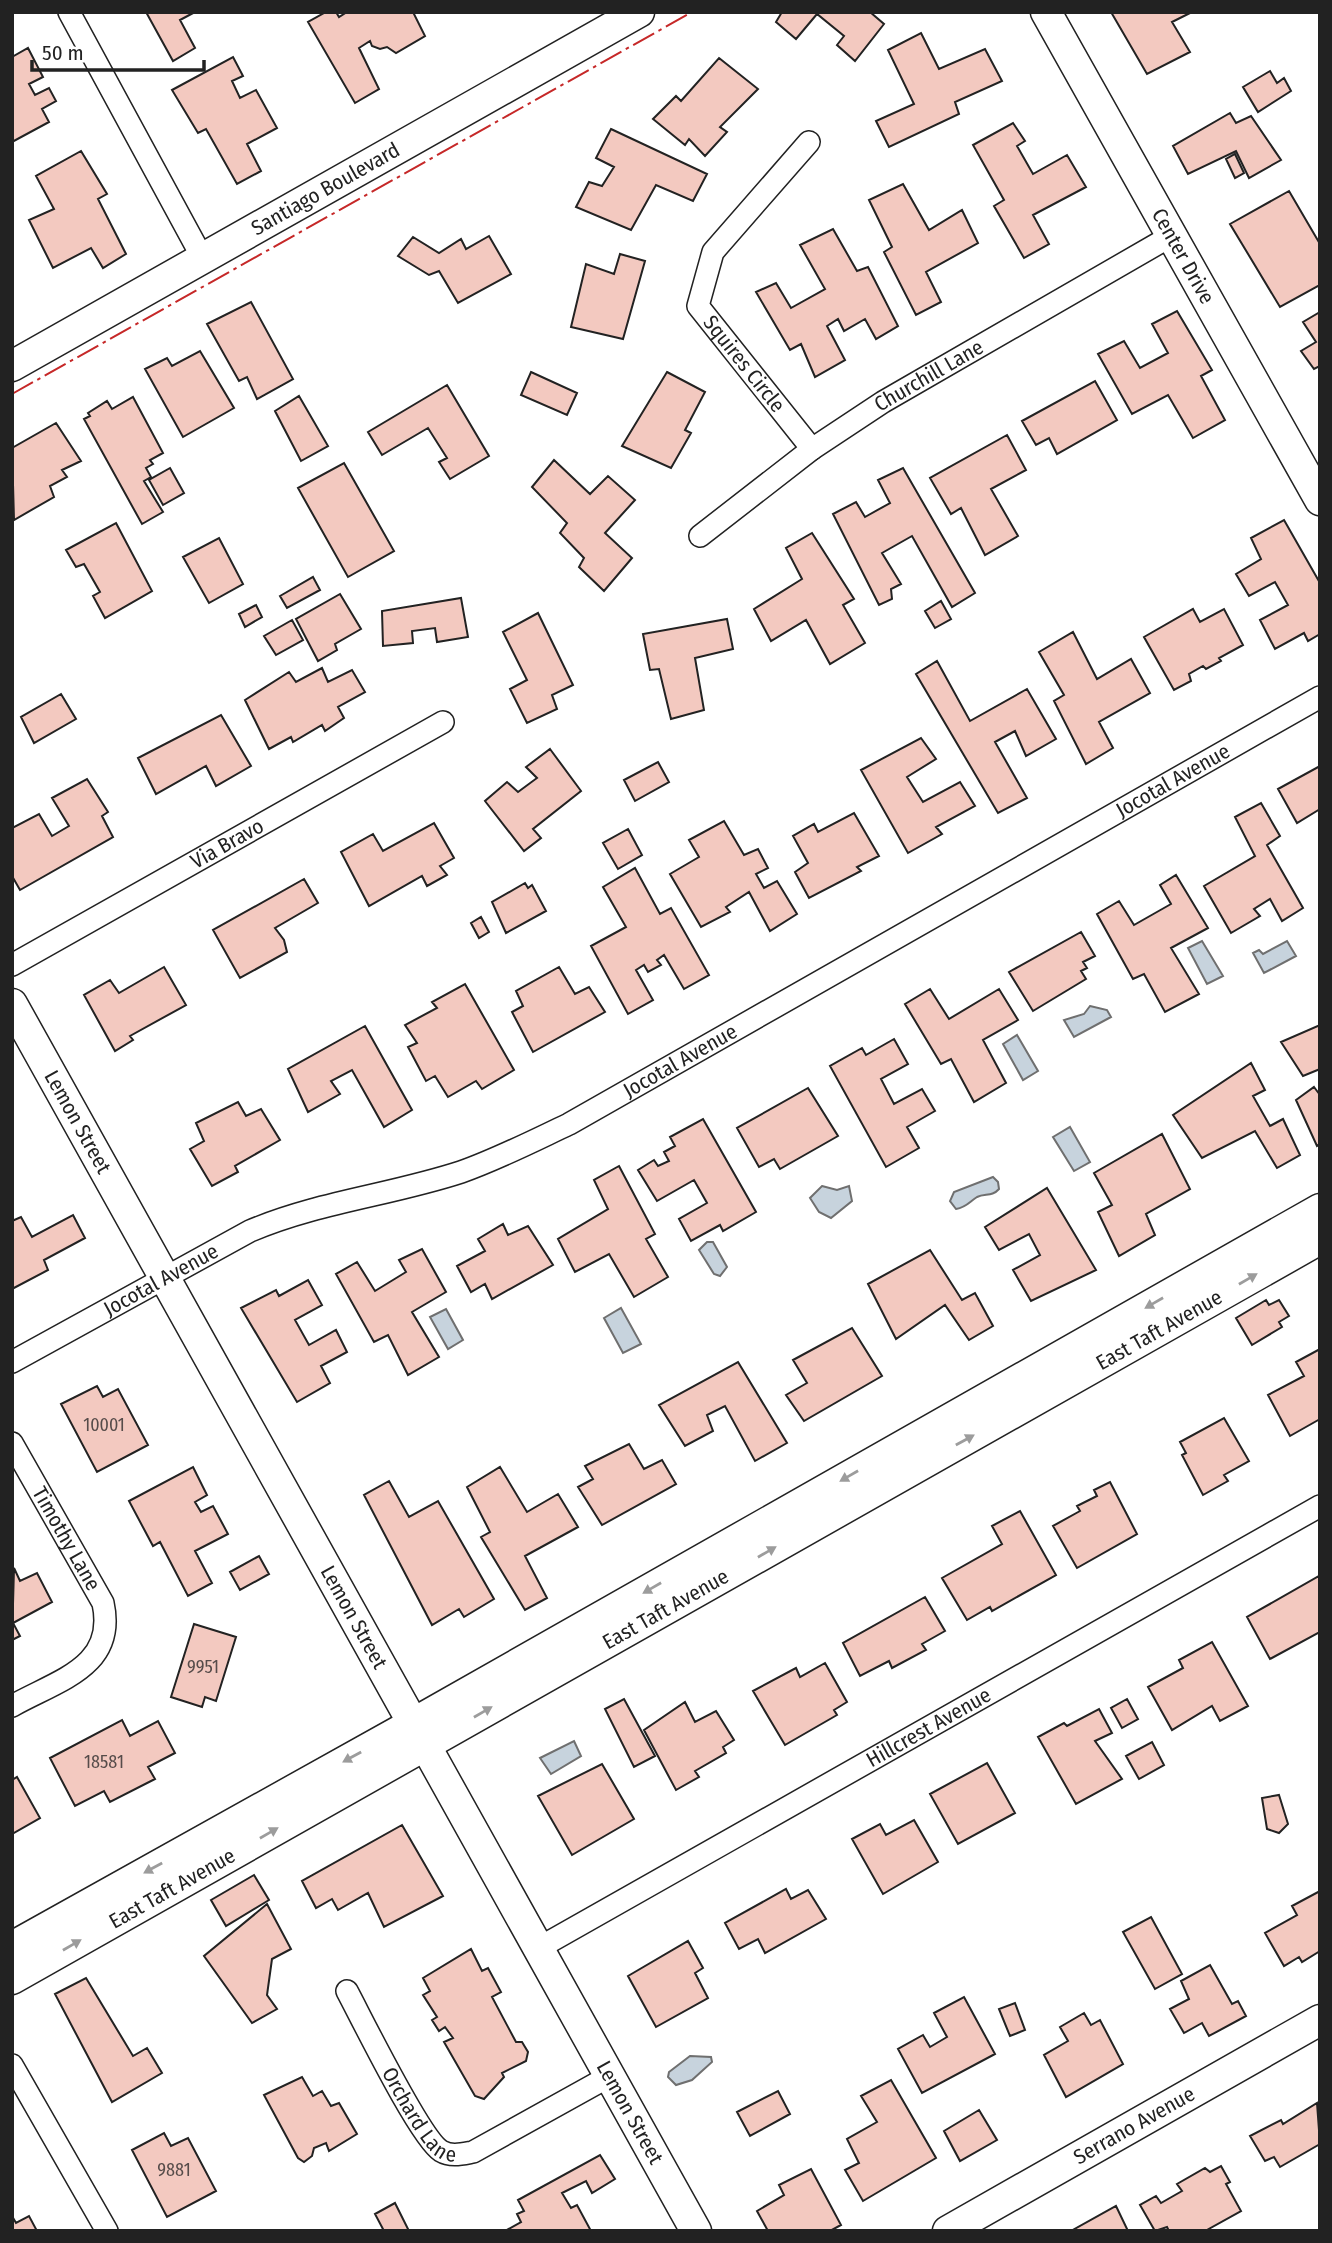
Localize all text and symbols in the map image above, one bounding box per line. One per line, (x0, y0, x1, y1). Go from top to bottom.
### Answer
scale bar (32, 28, 203, 72)
text: 50 m (42, 40, 84, 66)
street label: Santiago Boulevard (247, 137, 404, 241)
street label: Center Drive (1146, 204, 1220, 308)
street label: Squires Circle (698, 310, 791, 417)
street label: Churchill Lane (869, 334, 988, 417)
street label: Jocotal Avenue (1111, 738, 1235, 823)
street label: Via Bravo (186, 813, 268, 875)
street label: Jocotal Avenue (619, 1018, 742, 1104)
street label: Lemon Street (39, 1066, 117, 1178)
street label: Jocotal Avenue (99, 1238, 223, 1322)
one-way arrow (1238, 1273, 1258, 1285)
street label: East Taft Avenue (1091, 1284, 1227, 1376)
one-way arrow (1144, 1297, 1163, 1309)
house number: 10001 (83, 1414, 125, 1436)
one-way arrow (955, 1434, 974, 1446)
one-way arrow (840, 1470, 859, 1482)
street label: Timothy Lane (27, 1482, 106, 1595)
one-way arrow (757, 1546, 776, 1558)
street label: Lemon Street (315, 1561, 393, 1673)
street label: East Taft Avenue (598, 1563, 733, 1655)
one-way arrow (642, 1582, 661, 1594)
house number: 9951 (187, 1656, 219, 1678)
street label: Hillcrest Avenue (862, 1682, 996, 1773)
one-way arrow (474, 1706, 493, 1718)
house number: 18581 (84, 1751, 124, 1773)
one-way arrow (343, 1751, 362, 1763)
one-way arrow (260, 1826, 279, 1839)
street label: East Taft Avenue (104, 1842, 240, 1934)
one-way arrow (144, 1862, 163, 1874)
one-way arrow (62, 1939, 81, 1951)
street label: Lemon Street (591, 2056, 669, 2169)
street label: Orchard Lane (376, 2063, 458, 2168)
street label: Serrano Avenue (1069, 2081, 1199, 2170)
house number: 9881 (157, 2159, 191, 2181)

